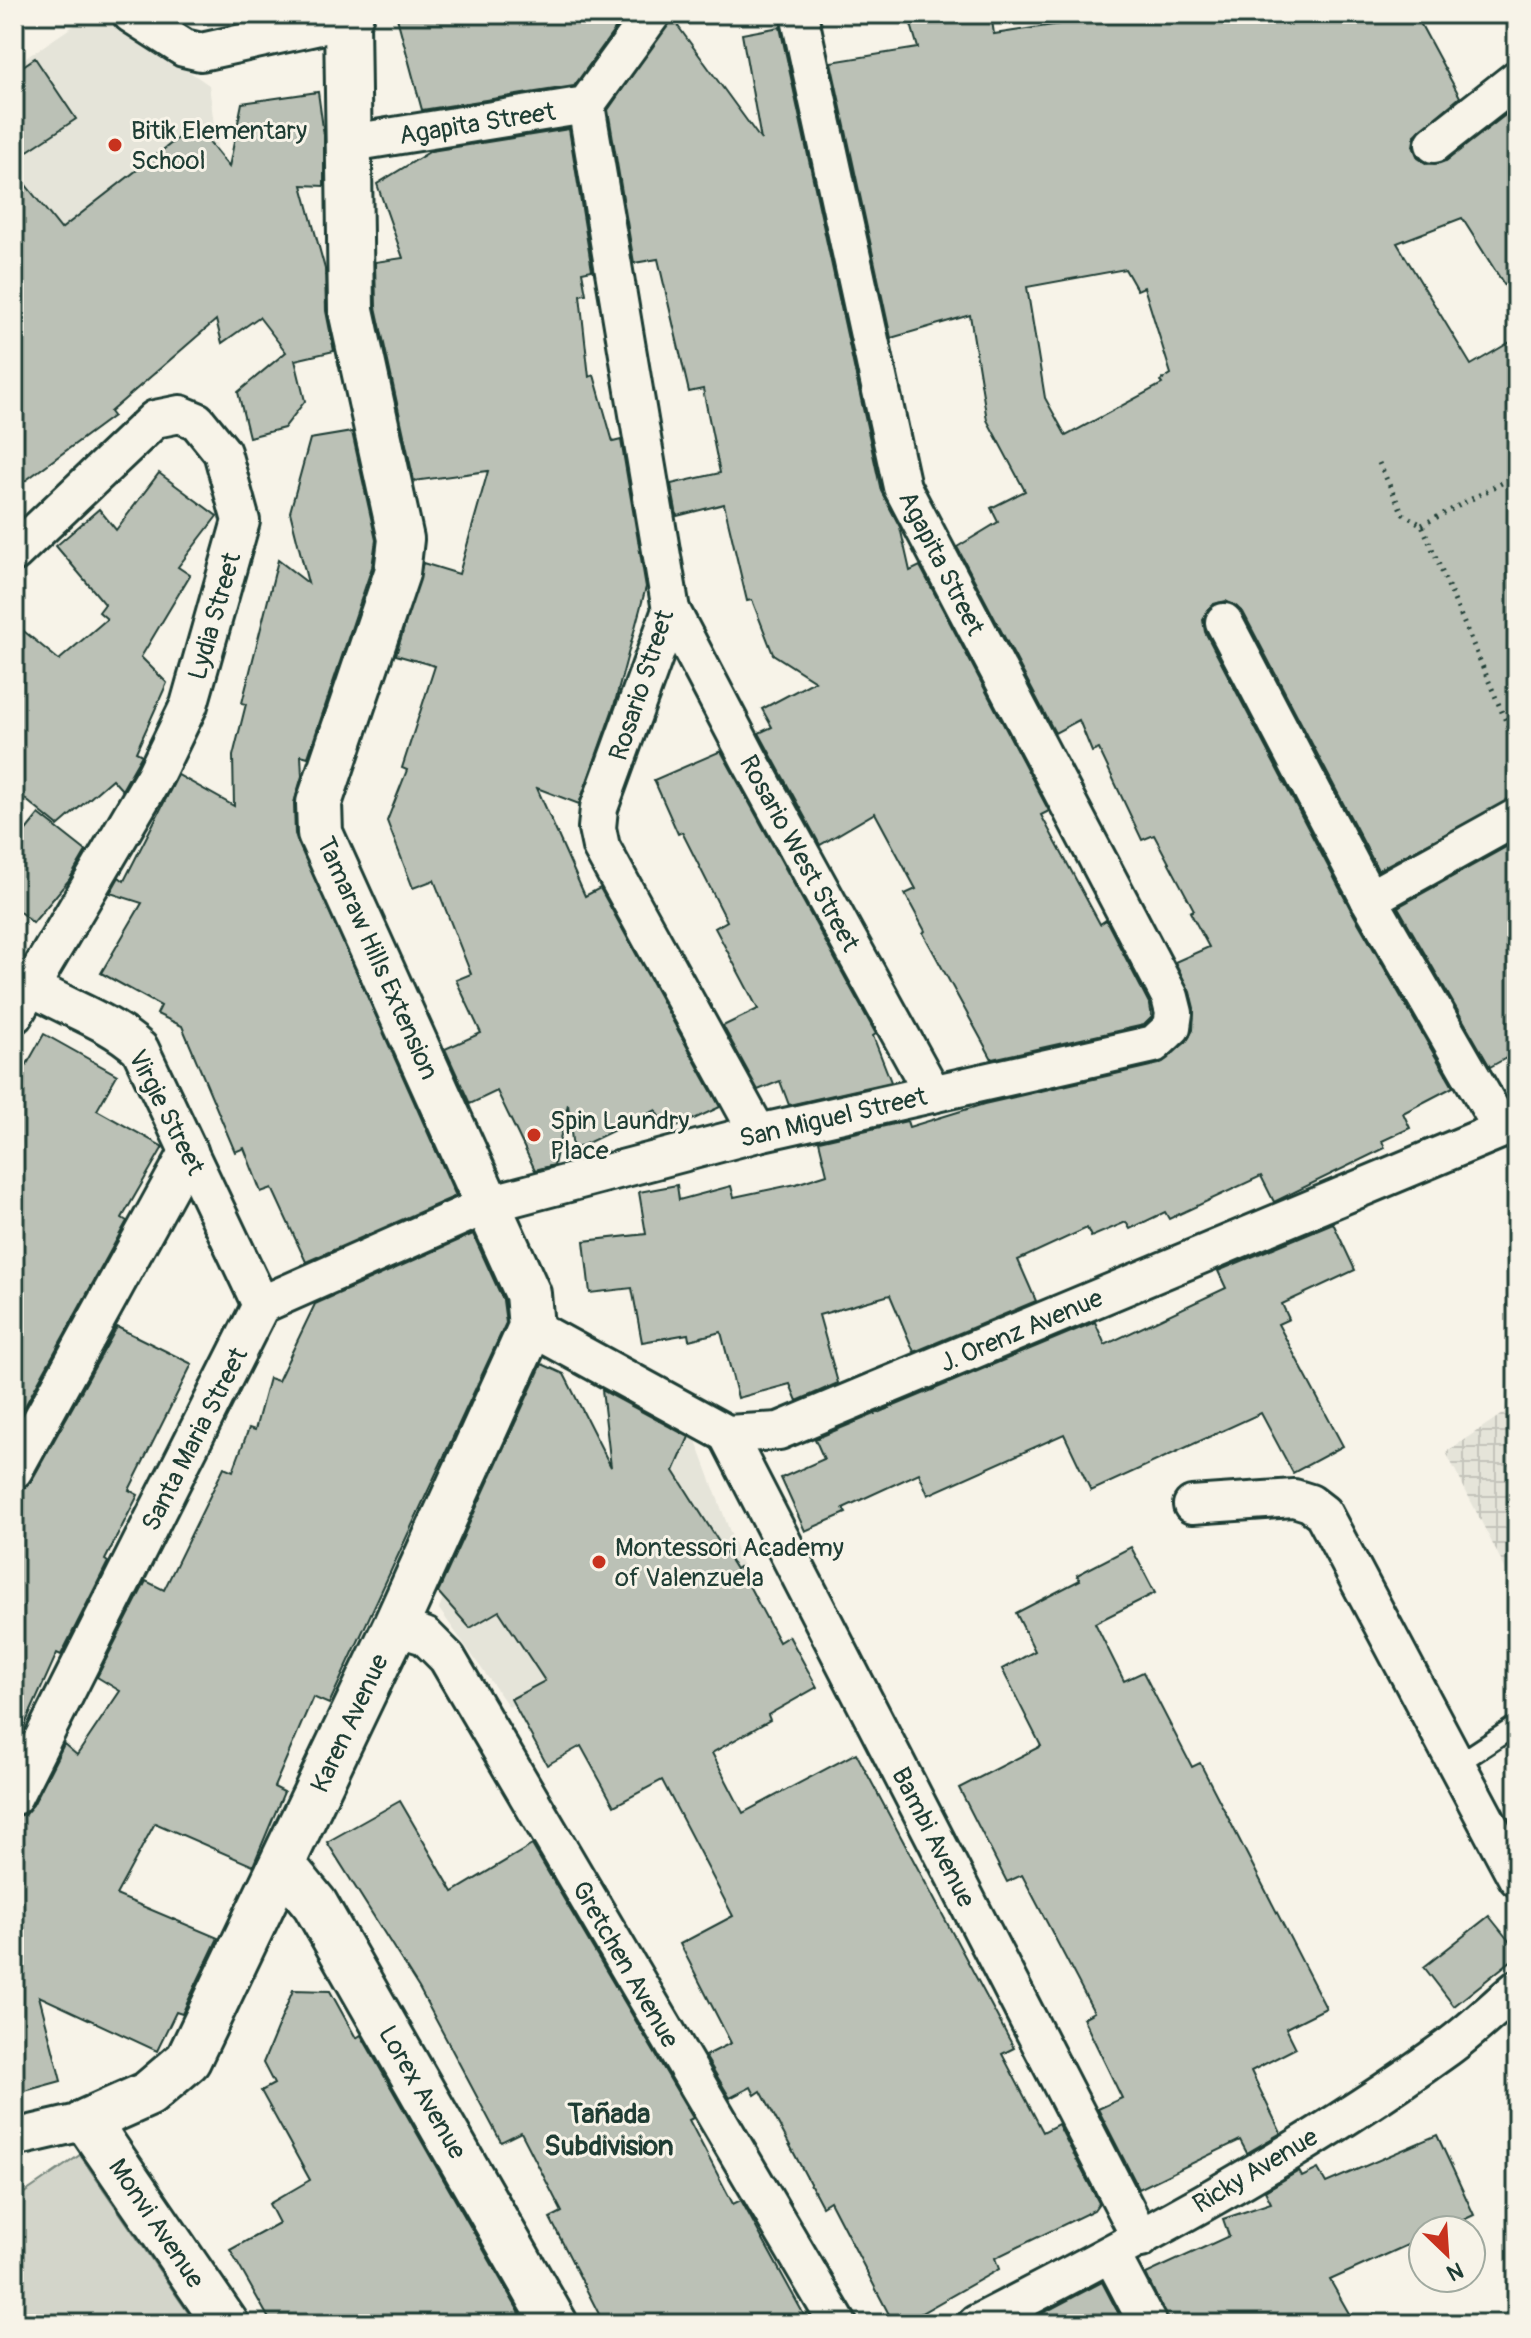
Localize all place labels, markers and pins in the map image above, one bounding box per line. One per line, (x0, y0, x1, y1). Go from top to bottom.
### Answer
place label: Bitik Elementary School (131, 115, 307, 177)
marker: Bitik Elementary School (106, 136, 124, 154)
place label: Spin Laundry Place (550, 1105, 689, 1167)
marker: Spin Laundry Place (525, 1126, 543, 1144)
place label: Montessori Academy of Valenzuela (615, 1532, 844, 1594)
marker: Montessori Academy of Valenzuela (590, 1553, 608, 1571)

